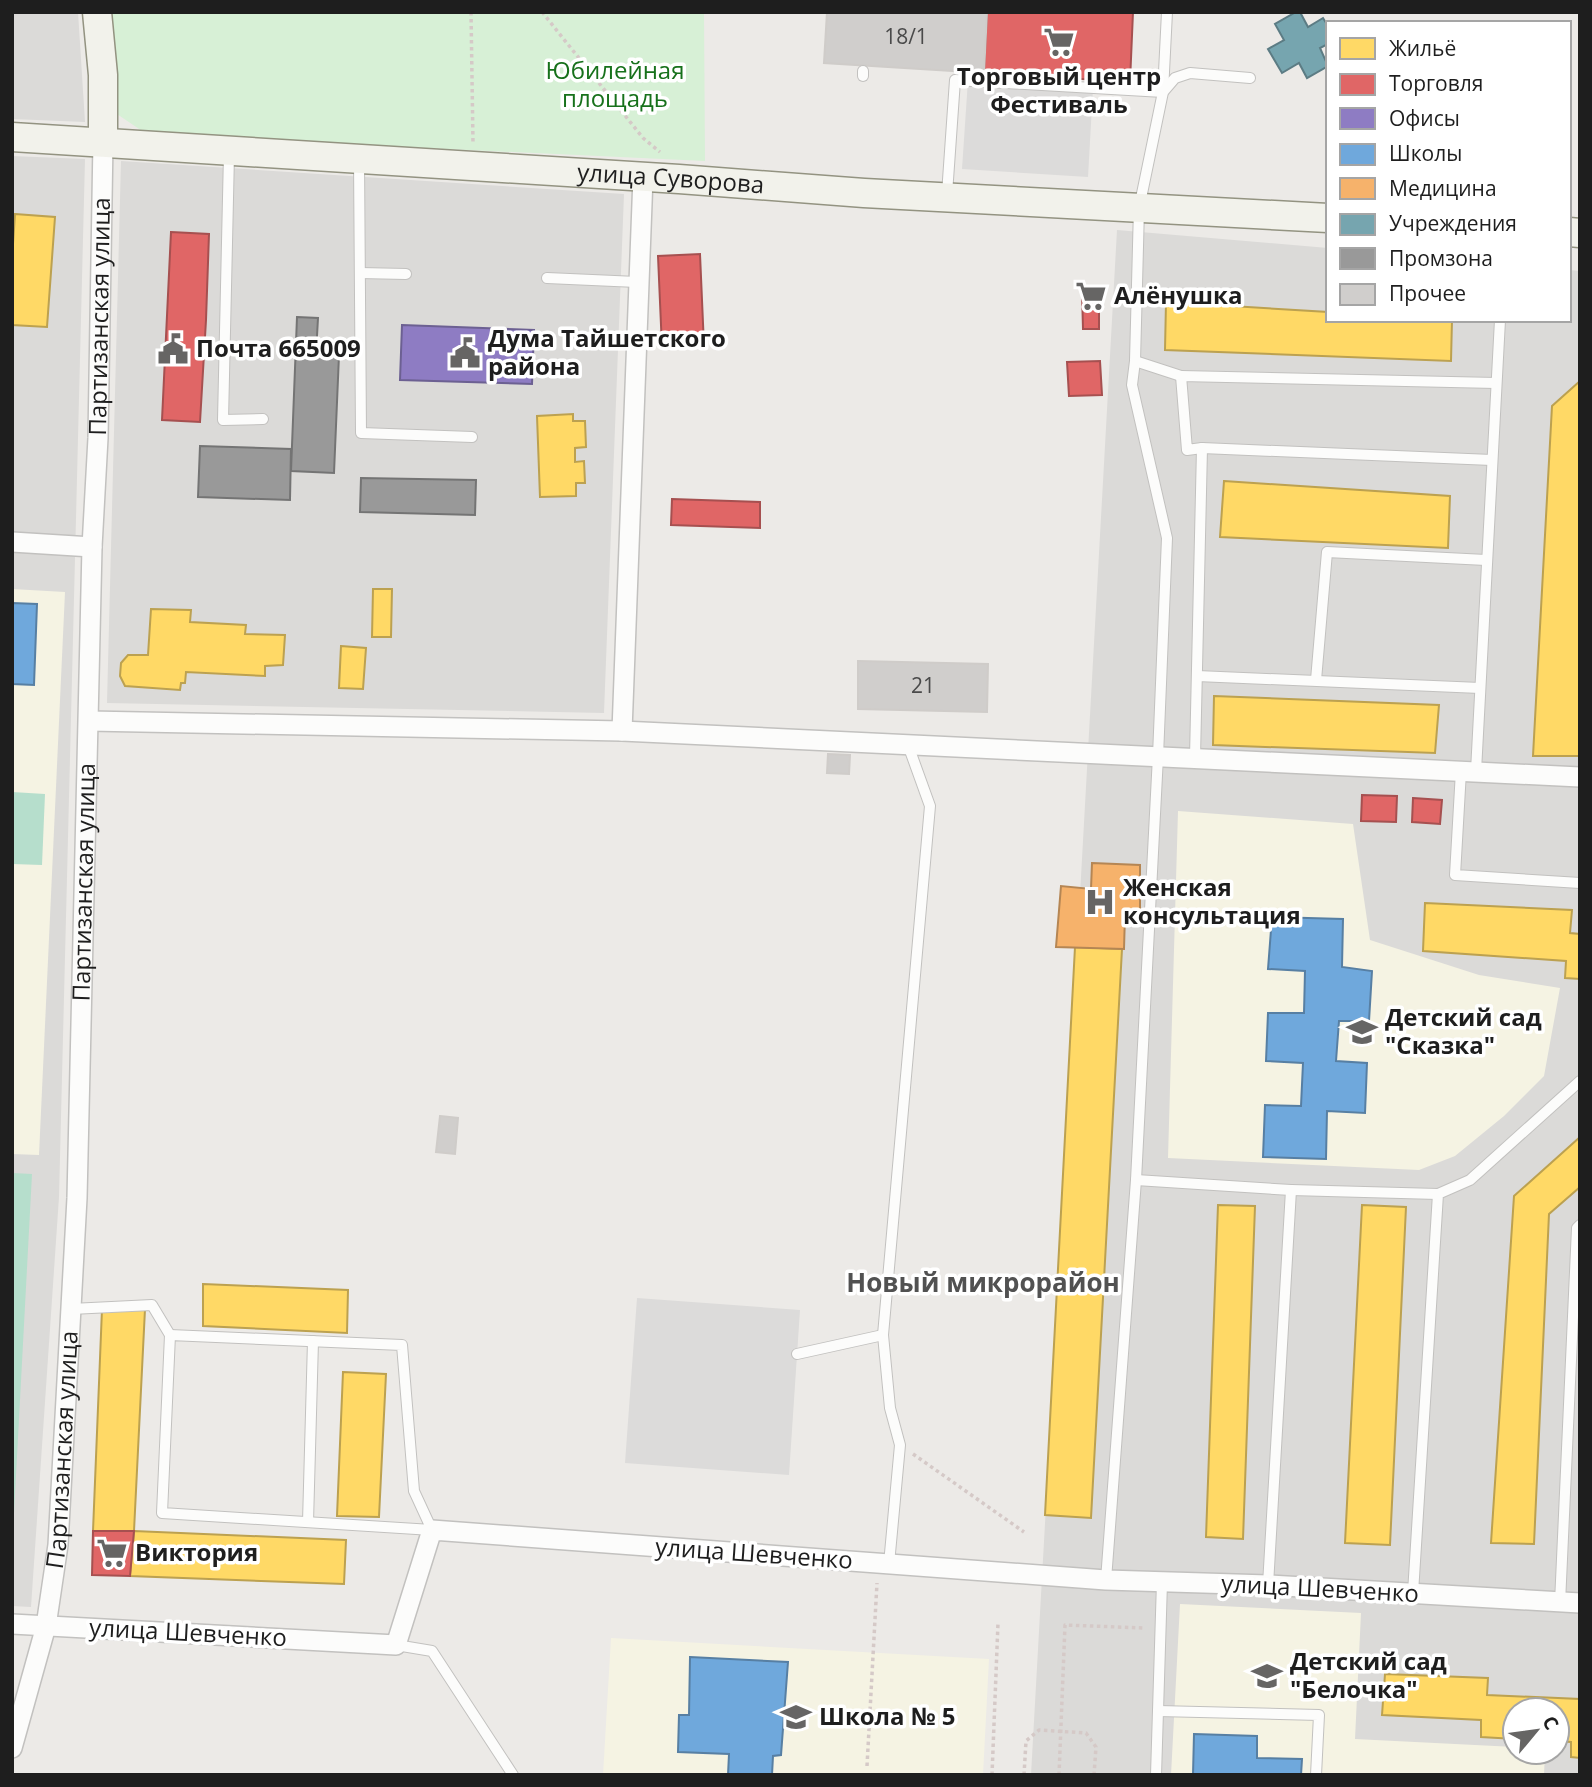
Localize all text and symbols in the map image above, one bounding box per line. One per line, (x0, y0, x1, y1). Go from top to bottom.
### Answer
legend (1326, 21, 1571, 322)
house number: 18/1 (884, 22, 928, 50)
supermarket icon: Торговый центр Фестиваль (1042, 25, 1076, 59)
text: Жильё (1389, 34, 1456, 62)
park label: Юбилейная площадь (546, 53, 684, 114)
place label: Торговый центр Фестиваль (957, 59, 1161, 120)
text: Торговля (1389, 69, 1483, 97)
text: Офисы (1389, 104, 1460, 132)
text: Школы (1389, 139, 1462, 167)
street label: улица Суворова (576, 155, 765, 200)
text: Медицина (1389, 174, 1497, 202)
street label: Партизанская улица (80, 197, 117, 436)
text: Учреждения (1389, 209, 1517, 237)
text: Промзона (1389, 244, 1493, 272)
place label: Алёнушка (1114, 278, 1242, 311)
supermarket icon: Алёнушка (1074, 279, 1108, 313)
text: Прочее (1389, 279, 1466, 307)
place label: Дума Тайшетского района (488, 321, 726, 382)
place label: Почта 665009 (196, 331, 361, 364)
public building icon: Почта 665009 (156, 332, 190, 366)
public building icon: Дума Тайшетского района (448, 336, 482, 370)
house number: 21 (911, 671, 935, 699)
street label: Партизанская улица (64, 763, 102, 1002)
place label: Женская консультация (1123, 870, 1301, 931)
hospital icon: Женская консультация (1083, 885, 1117, 919)
place label: Детский сад "Сказка" (1385, 1000, 1542, 1061)
school or university icon: Детский сад "Сказка" (1345, 1015, 1379, 1049)
district label: Новый микрорайон (846, 1264, 1120, 1300)
street label: Партизанская улица (37, 1330, 85, 1571)
street label: улица Шевченко (654, 1529, 854, 1576)
place label: Виктория (135, 1535, 258, 1568)
supermarket icon: Виктория (95, 1536, 129, 1570)
street label: улица Шевченко (1220, 1566, 1420, 1609)
street label: улица Шевченко (88, 1610, 288, 1653)
place label: Детский сад "Белочка" (1290, 1644, 1447, 1705)
school or university icon: Детский сад "Белочка" (1250, 1659, 1284, 1693)
north arrow (1501, 1696, 1571, 1766)
place label: Школа № 5 (819, 1699, 955, 1732)
school or university icon: Школа № 5 (779, 1700, 813, 1734)
text: С (1537, 1711, 1565, 1734)

